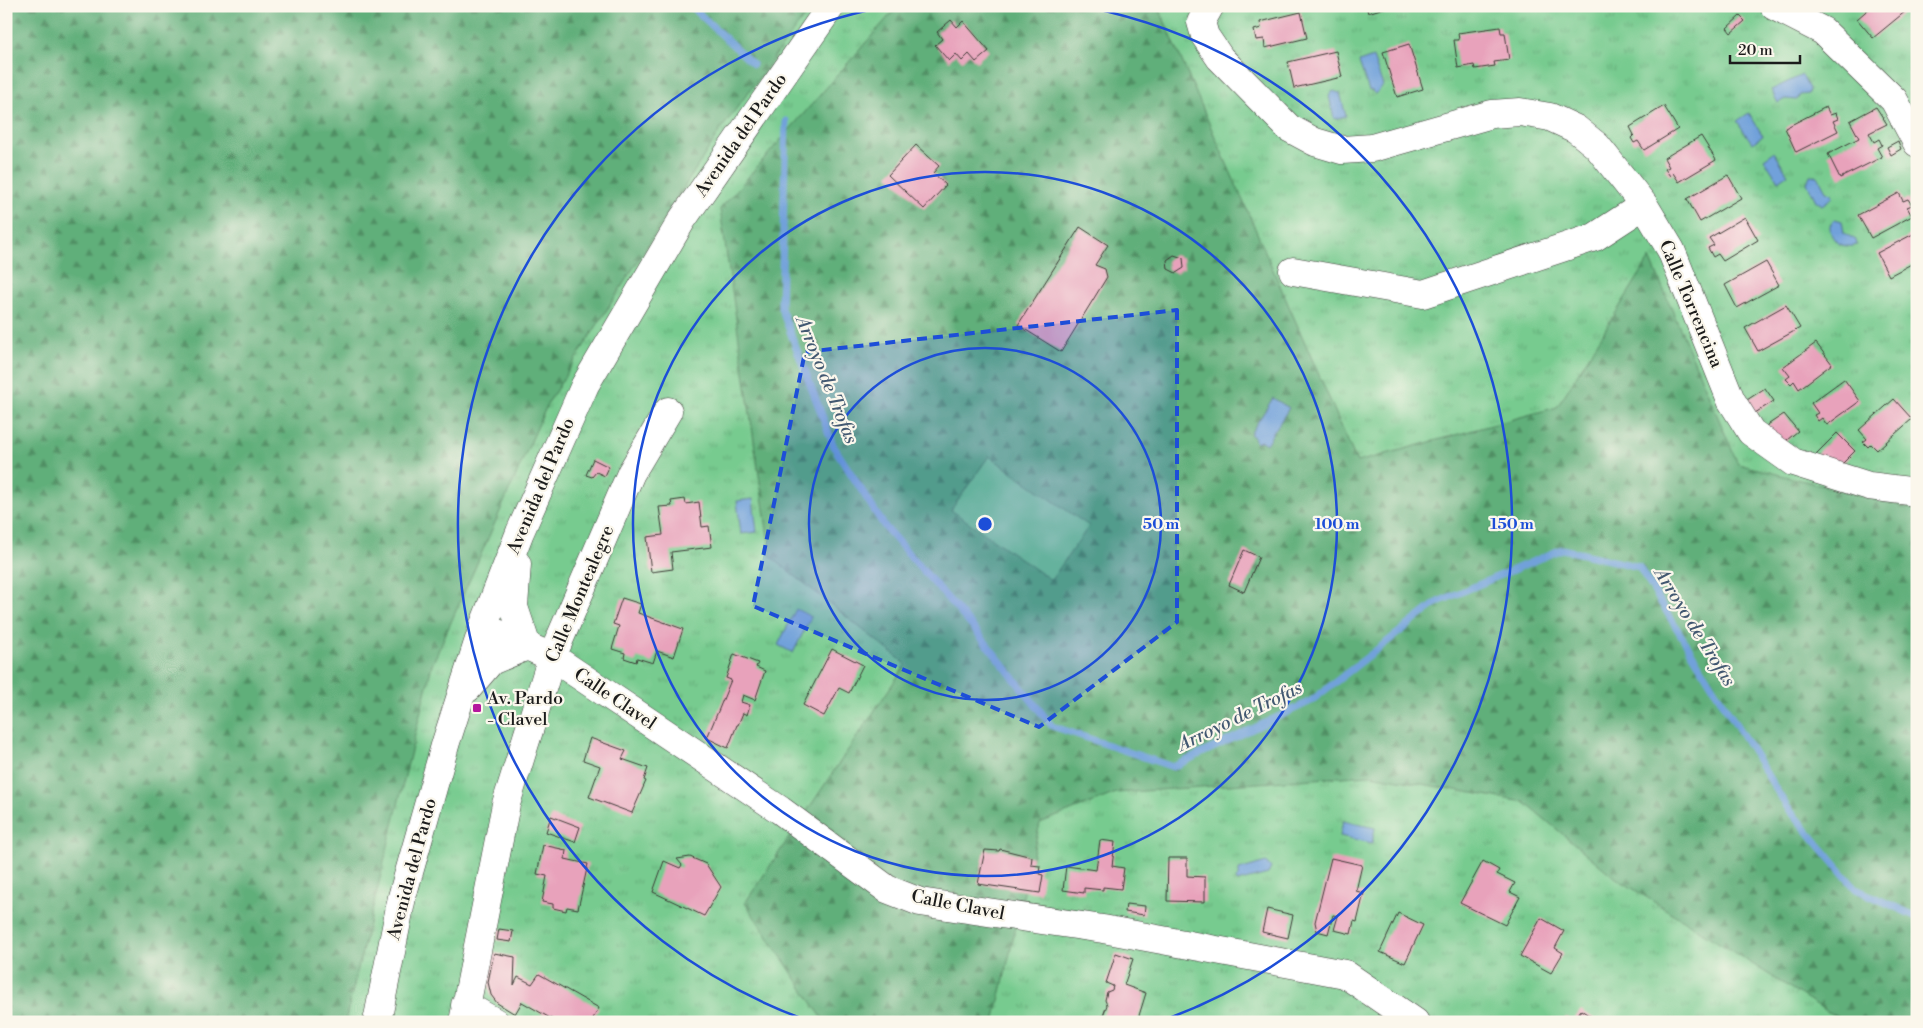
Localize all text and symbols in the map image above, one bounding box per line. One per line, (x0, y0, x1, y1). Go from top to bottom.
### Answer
scale bar (1730, 32, 1800, 64)
text: 20 m (1738, 41, 1773, 60)
street label: Avenida del Pardo (689, 69, 792, 202)
street label: Calle Torrencina (1654, 237, 1729, 372)
water label: Arroyo de Trofas (790, 311, 863, 447)
street label: Avenida del Pardo (502, 414, 580, 559)
centre of rings (976, 515, 994, 533)
text: 50 m (1143, 515, 1179, 534)
text: 100 m (1315, 515, 1360, 534)
text: 150 m (1490, 515, 1534, 534)
street label: Calle Montealegre (541, 522, 619, 666)
water label: Arroyo de Trofas (1648, 562, 1741, 691)
street label: Calle Clavel (569, 663, 661, 735)
water label: Arroyo de Trofas (1172, 676, 1306, 757)
place label: Av. Pardo - Clavel (486, 687, 563, 731)
marker: Av. Pardo - Clavel (471, 702, 483, 714)
street label: Avenida del Pardo (382, 796, 442, 943)
street label: Calle Clavel (909, 885, 1007, 925)

